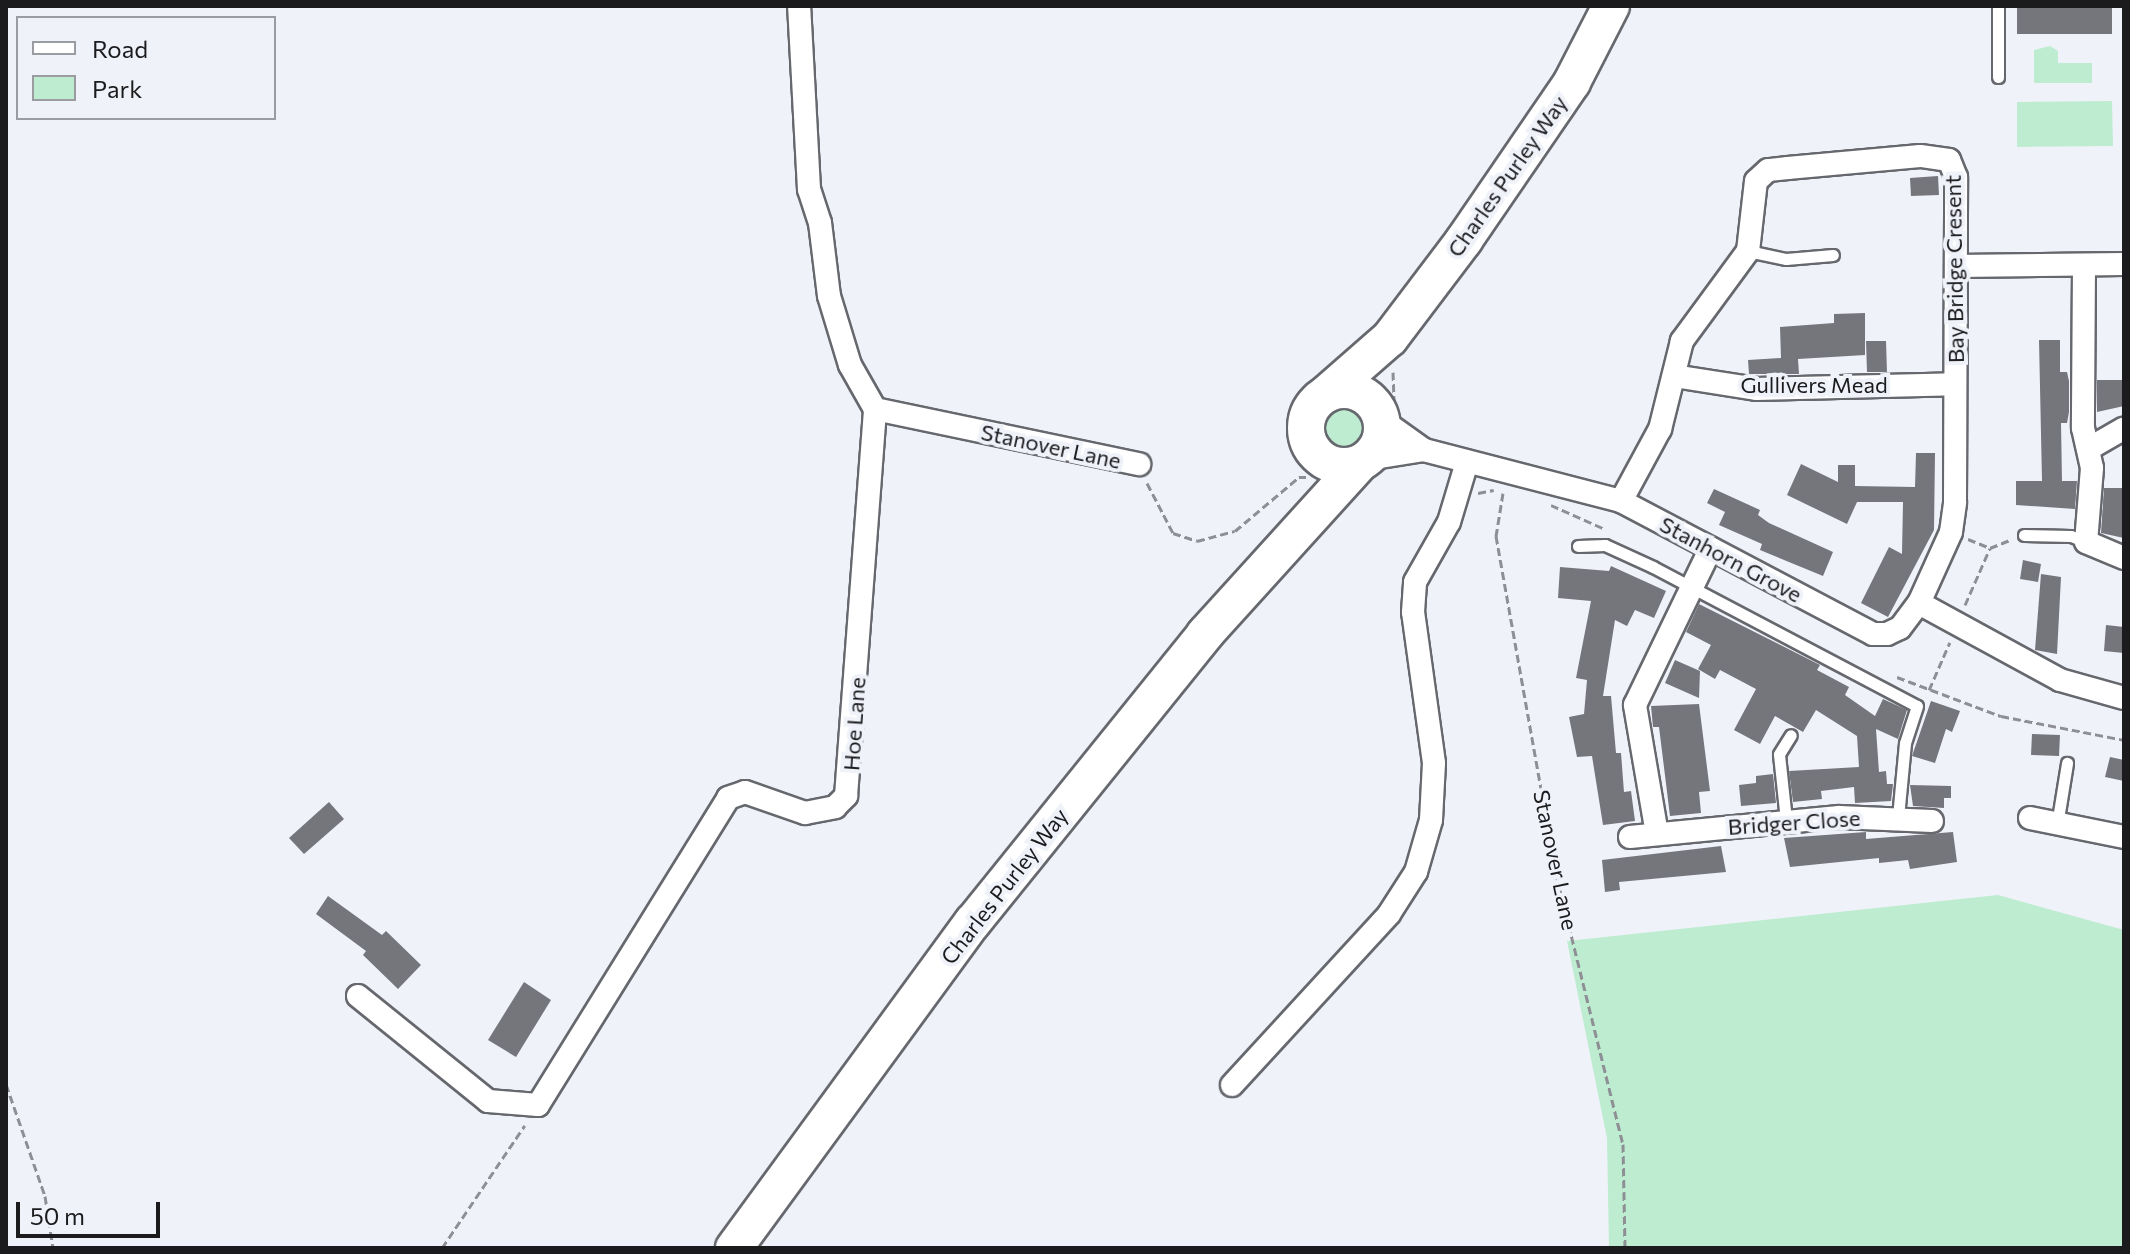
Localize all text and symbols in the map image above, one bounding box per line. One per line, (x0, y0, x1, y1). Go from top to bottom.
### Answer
legend (16, 16, 276, 120)
text: Road (92, 34, 148, 63)
text: Park (92, 74, 142, 103)
street label: Charles Purley Way (1441, 90, 1573, 262)
street label: Bay Bridge Cresent (1939, 175, 1969, 363)
street label: Gullivers Mead (1740, 372, 1888, 398)
street label: Stanover Lane (979, 418, 1123, 474)
street label: Stanhorn Grove (1656, 510, 1806, 608)
street label: Hoe Lane (838, 676, 870, 772)
street label: Stanover Lane (1528, 788, 1584, 932)
street label: Charles Purley Way (935, 803, 1073, 969)
street label: Bridger Close (1727, 804, 1861, 840)
scale bar (20, 1186, 164, 1236)
text: 50 m (30, 1201, 85, 1230)

